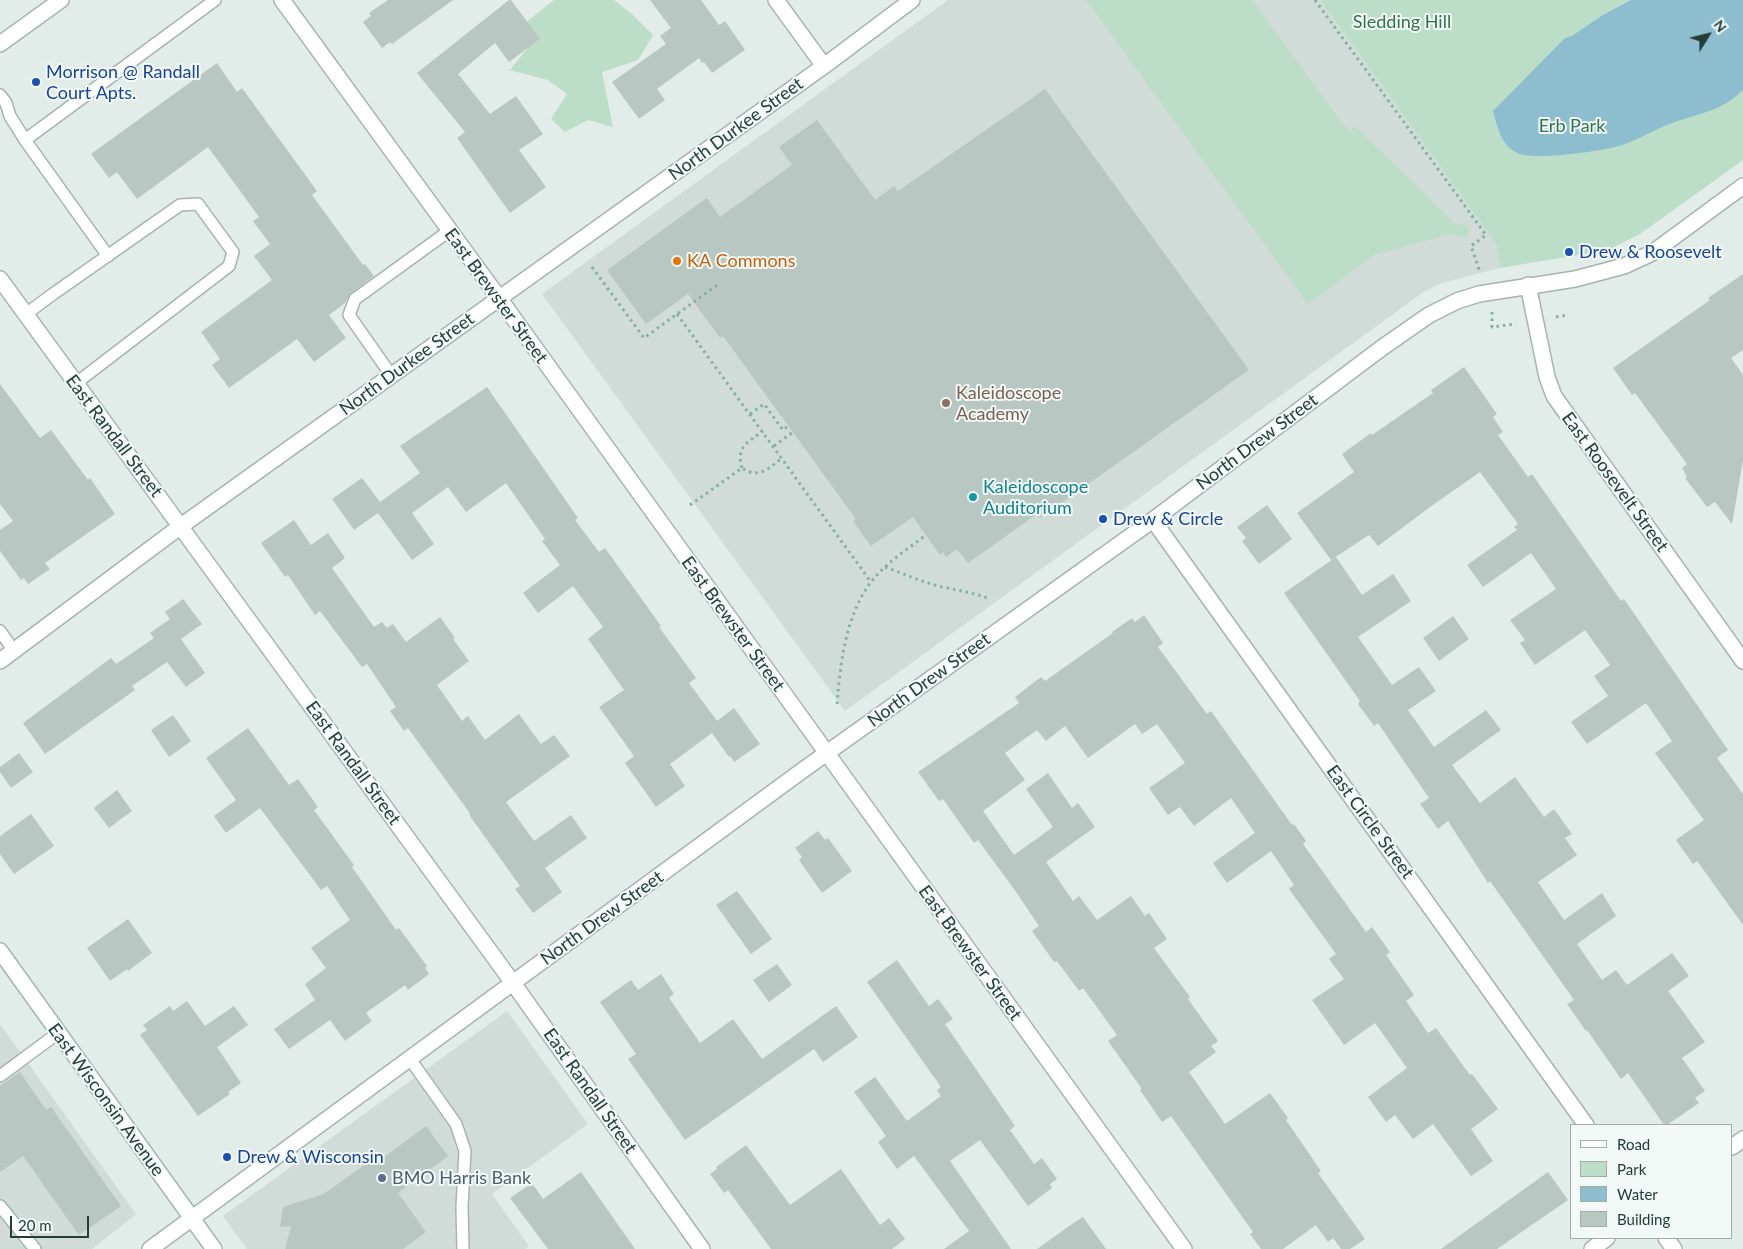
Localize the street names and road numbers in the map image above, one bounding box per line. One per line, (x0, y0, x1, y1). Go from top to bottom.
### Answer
street label: North Durkee Street (664, 73, 808, 185)
street label: East Brewster Street (440, 224, 552, 368)
street label: North Durkee Street (335, 308, 479, 420)
street label: East Randall Street (61, 371, 167, 501)
street label: North Drew Street (1192, 389, 1322, 495)
street label: East Roosevelt Street (1557, 408, 1673, 556)
street label: East Brewster Street (677, 552, 789, 696)
street label: North Drew Street (863, 628, 995, 732)
street label: East Randall Street (301, 697, 405, 829)
street label: East Circle Street (1322, 761, 1418, 883)
street label: North Drew Street (536, 866, 668, 970)
street label: East Brewster Street (914, 881, 1026, 1025)
street label: East Wisconsin Avenue (43, 1019, 169, 1181)
street label: East Randall Street (539, 1024, 641, 1158)

